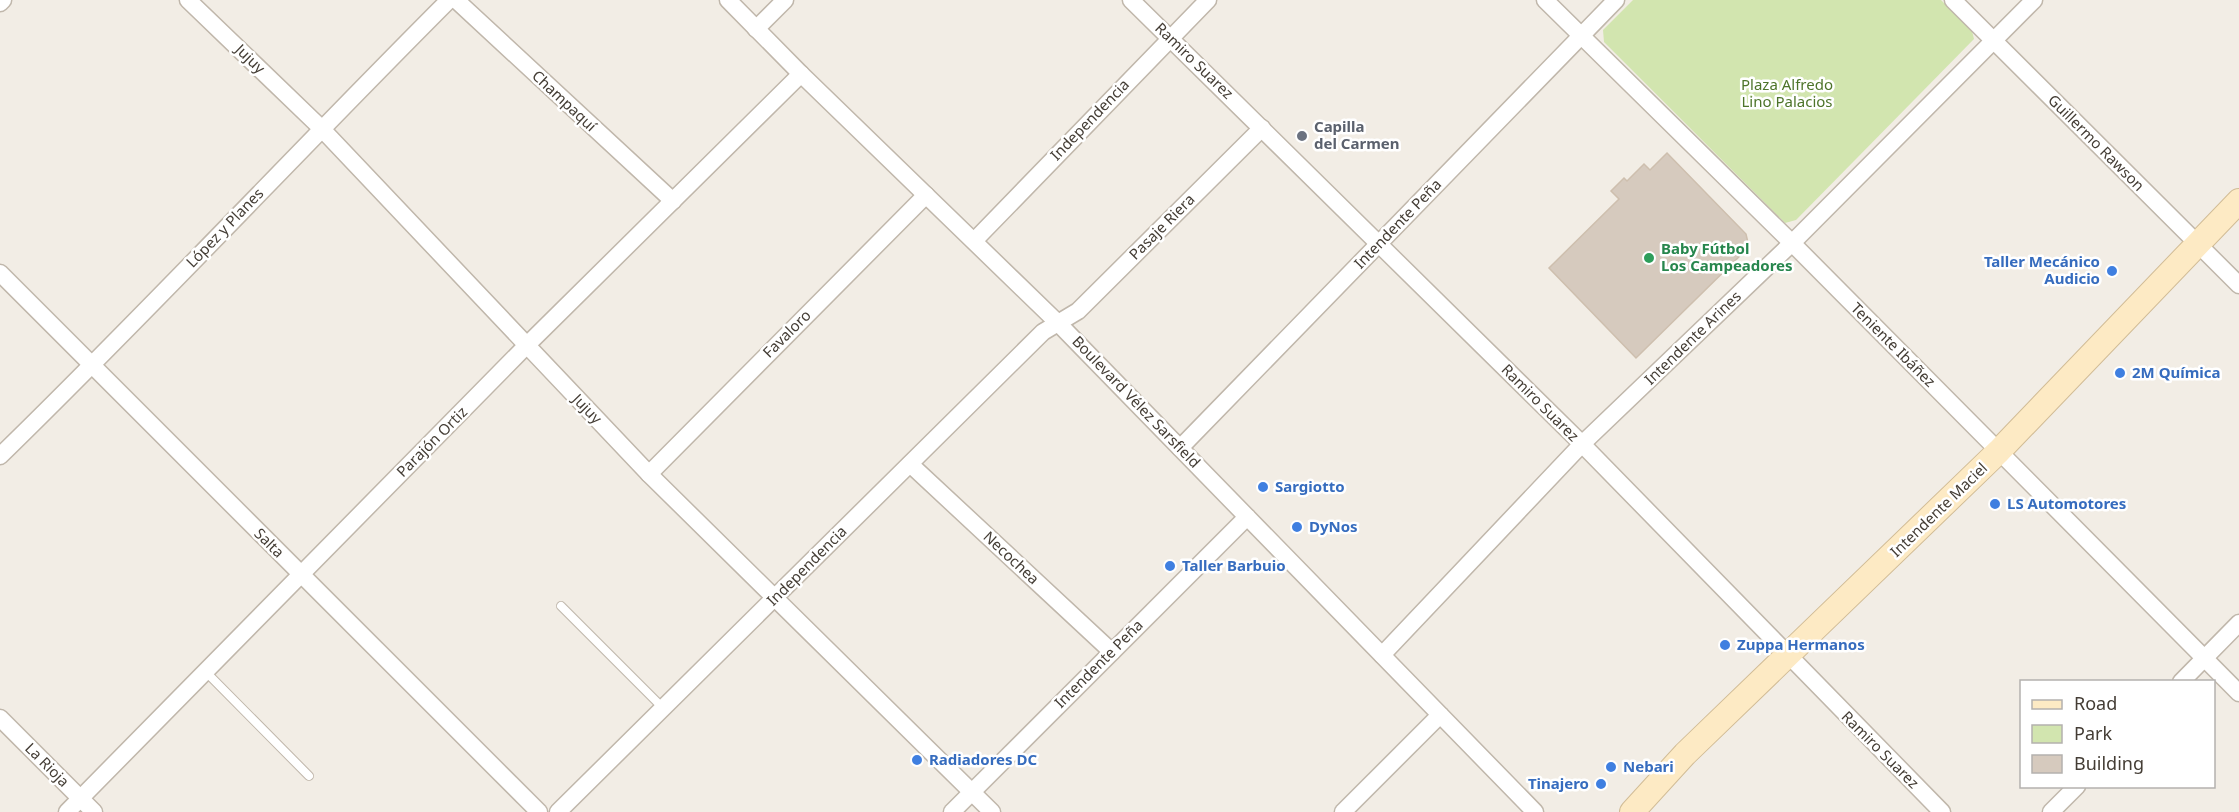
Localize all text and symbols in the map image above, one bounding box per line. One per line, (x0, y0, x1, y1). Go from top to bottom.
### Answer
street label: Ramiro Suarez (1151, 18, 1238, 103)
street label: Jujuy (230, 38, 270, 78)
street label: Champaquí (528, 65, 602, 136)
street label: Independencia (1045, 74, 1133, 164)
park label: Plaza Alfredo Lino Palacios (1741, 74, 1833, 111)
street label: Guillermo Rawson (2044, 90, 2149, 195)
place label: Capilla del Carmen (1314, 116, 1399, 153)
marker: Capilla del Carmen (1295, 129, 1309, 143)
street label: Intendente Peña (1349, 174, 1445, 272)
street label: López y Planes (181, 183, 267, 271)
street label: Pasaje Riera (1124, 189, 1199, 264)
place label: Baby Fútbol Los Campeadores (1661, 238, 1793, 275)
marker: Baby Fútbol Los Campeadores (1642, 251, 1656, 265)
place label: Taller Mecánico Audicio (1984, 251, 2100, 288)
marker: Taller Mecánico Audicio (2105, 264, 2119, 278)
street label: Intendente Arines (1640, 286, 1745, 389)
street label: Teniente Ibáñez (1847, 298, 1940, 391)
street label: Favaloro (758, 305, 815, 362)
street label: Boulevard Vélez Sarsfield (1068, 331, 1205, 472)
street label: Ramiro Suarez (1498, 359, 1584, 445)
place label: 2M Química (2132, 362, 2221, 382)
marker: 2M Química (2113, 366, 2127, 380)
street label: Jujuy (567, 388, 607, 428)
street label: Parajón Ortiz (392, 402, 471, 481)
street label: Intendente Maciel (1885, 458, 1991, 561)
place label: Sargiotto (1275, 476, 1345, 496)
marker: Sargiotto (1256, 480, 1270, 494)
place label: LS Automotores (2007, 493, 2126, 513)
marker: LS Automotores (1988, 497, 2002, 511)
place label: DyNos (1309, 516, 1358, 536)
marker: DyNos (1290, 520, 1304, 534)
street label: Independencia (762, 521, 851, 610)
street label: Salta (250, 523, 289, 562)
street label: Necochea (979, 526, 1044, 588)
place label: Taller Barbuio (1182, 555, 1286, 575)
marker: Taller Barbuio (1163, 559, 1177, 573)
street label: Intendente Peña (1050, 615, 1147, 712)
place label: Zuppa Hermanos (1737, 634, 1865, 654)
marker: Zuppa Hermanos (1718, 638, 1732, 652)
legend (2020, 680, 2215, 788)
text: Road (2074, 691, 2117, 715)
street label: Ramiro Suarez (1838, 706, 1924, 792)
text: Park (2074, 721, 2112, 745)
street label: La Rioja (21, 738, 74, 791)
place label: Radiadores DC (929, 749, 1037, 769)
text: Building (2074, 751, 2144, 775)
marker: Radiadores DC (910, 753, 924, 767)
place label: Nebari (1623, 756, 1674, 776)
marker: Nebari (1604, 760, 1618, 774)
place label: Tinajero (1528, 773, 1589, 793)
marker: Tinajero (1594, 777, 1608, 791)

